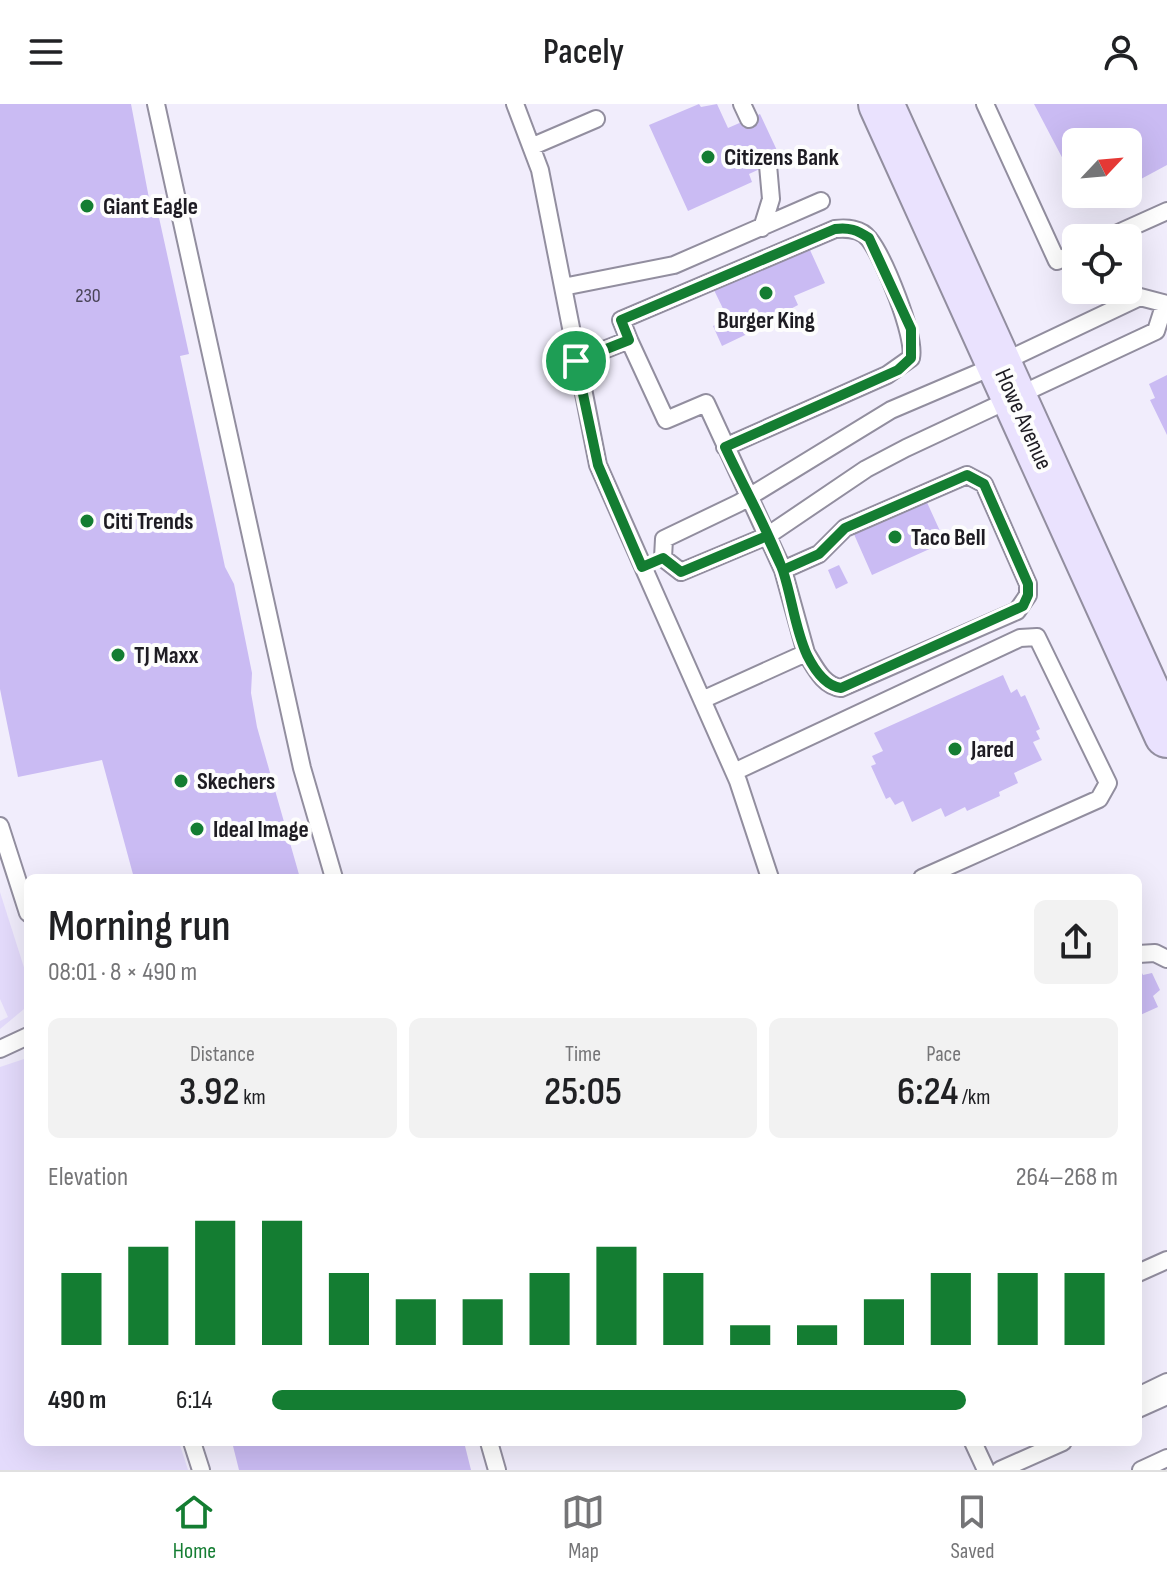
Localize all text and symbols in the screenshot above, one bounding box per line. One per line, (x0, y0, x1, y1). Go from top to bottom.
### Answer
icon: menu (24, 30, 68, 74)
icon: person (1099, 30, 1143, 74)
text: Pacely (543, 31, 624, 74)
north arrow (1062, 128, 1142, 208)
map controls (1062, 128, 1142, 304)
place label: Citizens Bank (724, 143, 839, 172)
marker: Citizens Bank (699, 148, 717, 166)
place label: Giant Eagle (103, 192, 198, 221)
marker: Giant Eagle (78, 197, 96, 215)
button: locate (1062, 224, 1142, 304)
house number: 230 (75, 284, 101, 308)
marker: Burger King (757, 284, 775, 302)
place label: Burger King (717, 306, 815, 335)
pin (542, 327, 610, 395)
icon: arrive (554, 339, 598, 383)
street label: Howe Avenue (988, 364, 1059, 474)
place label: Citi Trends (103, 507, 194, 536)
marker: Citi Trends (78, 512, 96, 530)
place label: Taco Bell (911, 523, 986, 552)
marker: Taco Bell (886, 528, 904, 546)
place label: TJ Maxx (134, 641, 199, 670)
marker: TJ Maxx (109, 646, 127, 664)
place label: Jared (970, 735, 1014, 764)
marker: Jared (946, 740, 964, 758)
place label: Skechers (197, 767, 275, 796)
marker: Skechers (172, 772, 190, 790)
place label: Ideal Image (213, 815, 309, 844)
marker: Ideal Image (188, 820, 206, 838)
text: Morning run (48, 900, 231, 953)
button: share (1034, 900, 1118, 984)
text: 08:01 · 8 × 490 m (48, 957, 197, 988)
text: Distance (190, 1041, 255, 1068)
text: Time (565, 1041, 601, 1068)
text: Pace (926, 1041, 961, 1068)
text: 3.92 (179, 1068, 240, 1116)
text: 25:05 (544, 1068, 622, 1116)
text: 6:24 (897, 1068, 958, 1116)
text: km (240, 1084, 266, 1111)
text: /km (958, 1084, 990, 1111)
text: Elevation (48, 1162, 128, 1193)
text: 264–268 m (1016, 1162, 1118, 1193)
text: 490 m (48, 1385, 106, 1416)
text: 6:14 (176, 1385, 212, 1416)
tab: Home (172, 1490, 216, 1565)
tab: Map (561, 1490, 605, 1565)
tab: Saved (950, 1490, 995, 1565)

